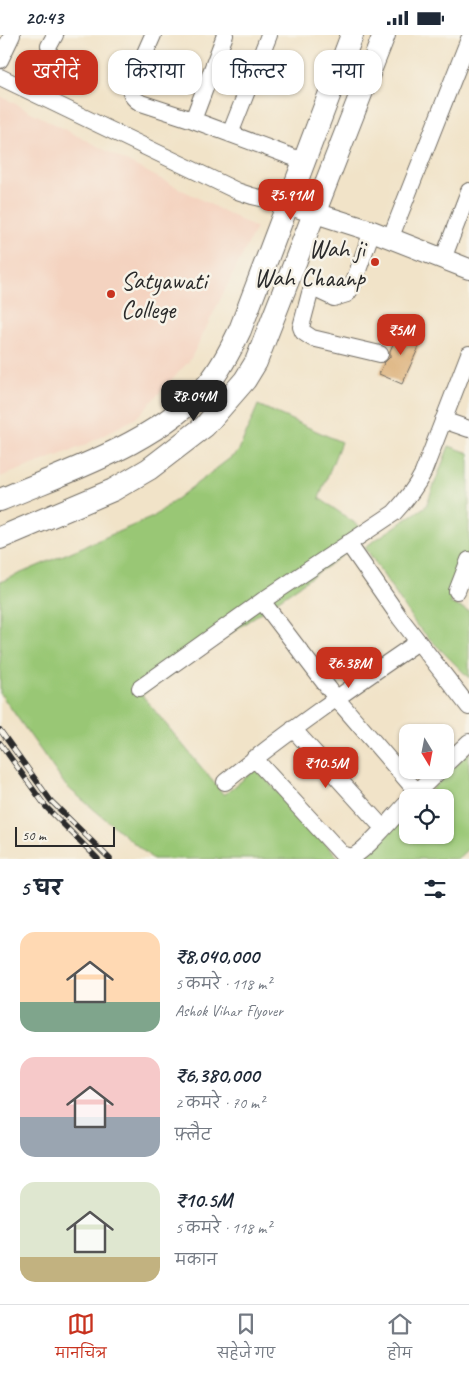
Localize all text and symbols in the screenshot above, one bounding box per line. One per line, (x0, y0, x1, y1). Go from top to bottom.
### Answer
text: 20:43 (25, 6, 63, 30)
chip: खरीदें (15, 50, 98, 95)
chip: किराया (108, 50, 202, 95)
chip: फ़िल्टर (212, 50, 304, 95)
chip: नया (314, 50, 382, 95)
pin: ₹5.91M (250, 179, 332, 221)
text: ₹5.91M (269, 185, 313, 205)
place label: Wah ji Wah Chaanp (254, 233, 368, 294)
marker: Wah ji Wah Chaanp (369, 256, 381, 268)
place label: Satyawati College (121, 265, 210, 326)
marker: Satyawati College (105, 288, 117, 300)
pin: ₹5M (377, 313, 425, 356)
text: ₹5M (388, 320, 414, 340)
pin: ₹8.04M (153, 379, 235, 422)
text: ₹8.04M (172, 386, 216, 406)
pin: ₹6.38M (308, 647, 390, 689)
text: ₹6.38M (327, 653, 371, 673)
north arrow (399, 724, 454, 779)
map controls (399, 724, 454, 844)
pin: ₹10.5M (285, 747, 367, 789)
text: ₹10.5M (304, 753, 348, 773)
button: locate (399, 789, 454, 844)
scale bar (15, 824, 115, 847)
text: 50 m (22, 827, 46, 844)
text: 5 घर (20, 875, 62, 901)
icon: filters (421, 875, 449, 903)
text: ₹8,040,000 (175, 943, 259, 969)
icon: home (60, 952, 120, 1012)
text: 5 कमरे · 118 m² (175, 974, 271, 994)
text: Ashok Vihar Flyover (175, 1001, 283, 1021)
text: ₹6,380,000 (175, 1062, 259, 1088)
icon: home (60, 1077, 120, 1137)
text: 2 कमरे · 70 m² (175, 1093, 264, 1113)
text: फ़्लैट (175, 1125, 211, 1145)
text: ₹10.5M (175, 1187, 232, 1213)
icon: home (60, 1202, 120, 1262)
text: 5 कमरे · 118 m² (175, 1218, 271, 1238)
text: मकान (175, 1250, 217, 1270)
tab: मानचित्र (55, 1310, 107, 1369)
tab: सहेजे गए (217, 1310, 275, 1369)
tab: होम (386, 1310, 414, 1369)

